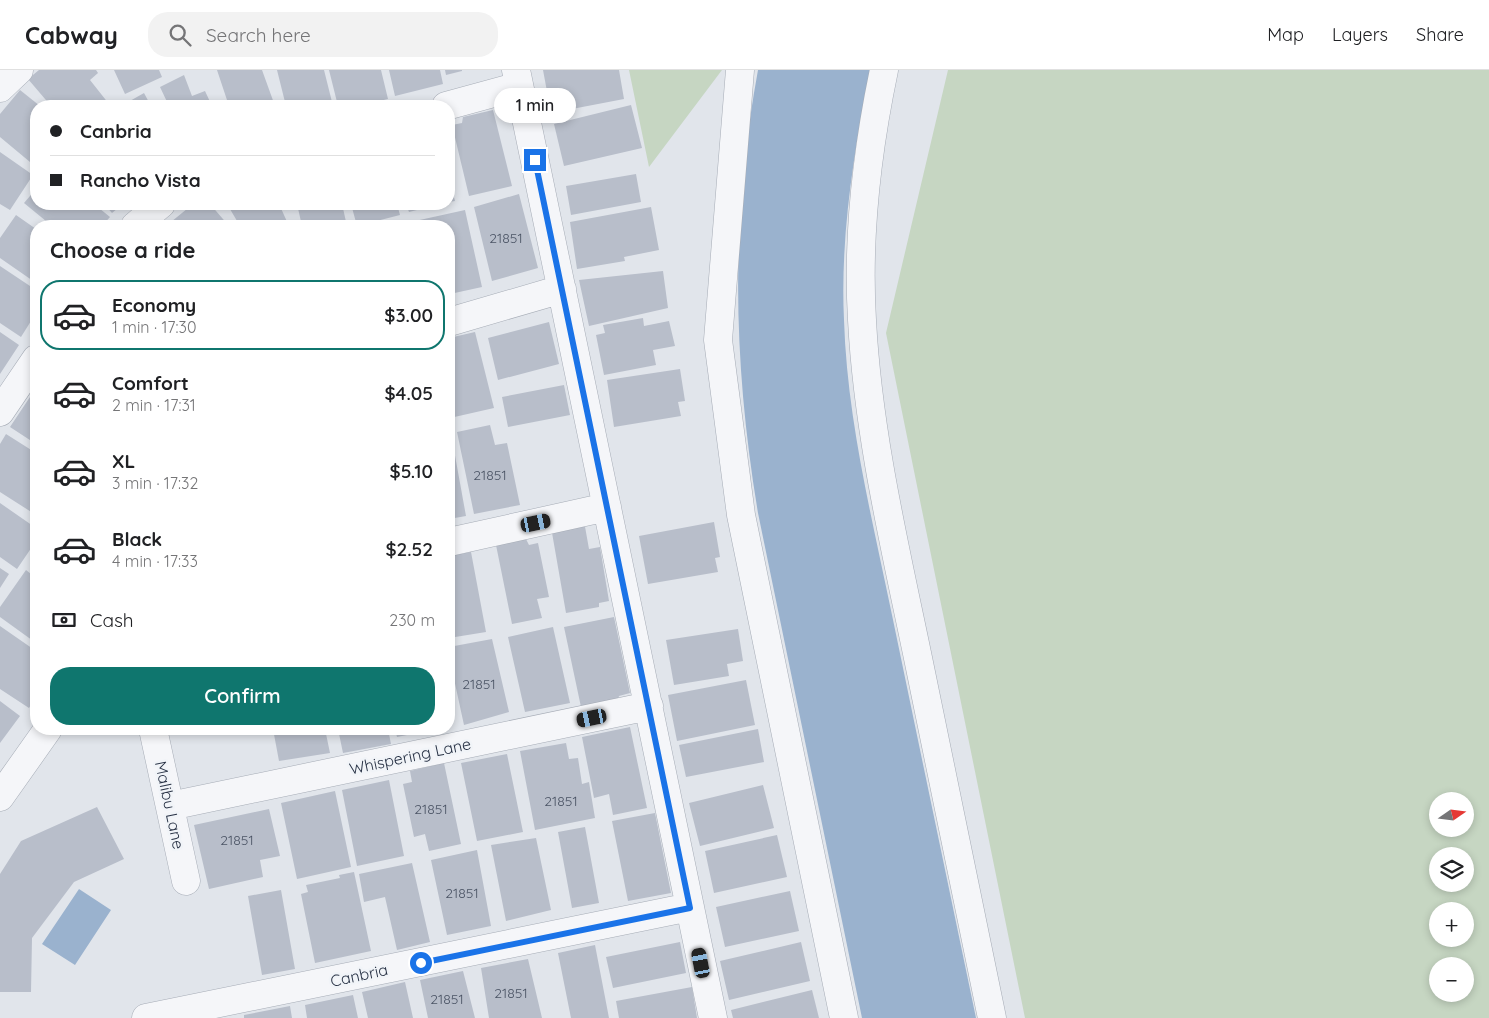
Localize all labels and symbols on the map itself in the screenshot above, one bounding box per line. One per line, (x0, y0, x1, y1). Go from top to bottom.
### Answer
callout: 1 min (494, 88, 576, 122)
route end (524, 149, 546, 171)
house number: 21851 (489, 229, 523, 247)
house number: 21851 (473, 466, 507, 484)
car (519, 513, 552, 533)
house number: 21851 (462, 675, 496, 693)
car (575, 708, 608, 728)
street label: Whispering Lane (347, 733, 473, 779)
street label: Malibu Lane (151, 759, 189, 851)
house number: 21851 (544, 792, 578, 810)
north arrow (1429, 792, 1474, 838)
house number: 21851 (414, 800, 448, 818)
house number: 21851 (220, 831, 254, 849)
house number: 21851 (445, 884, 479, 902)
car (690, 947, 711, 979)
route start (410, 952, 432, 974)
street label: Canbria (328, 959, 390, 991)
house number: 21851 (494, 984, 528, 1002)
house number: 21851 (430, 990, 464, 1008)

